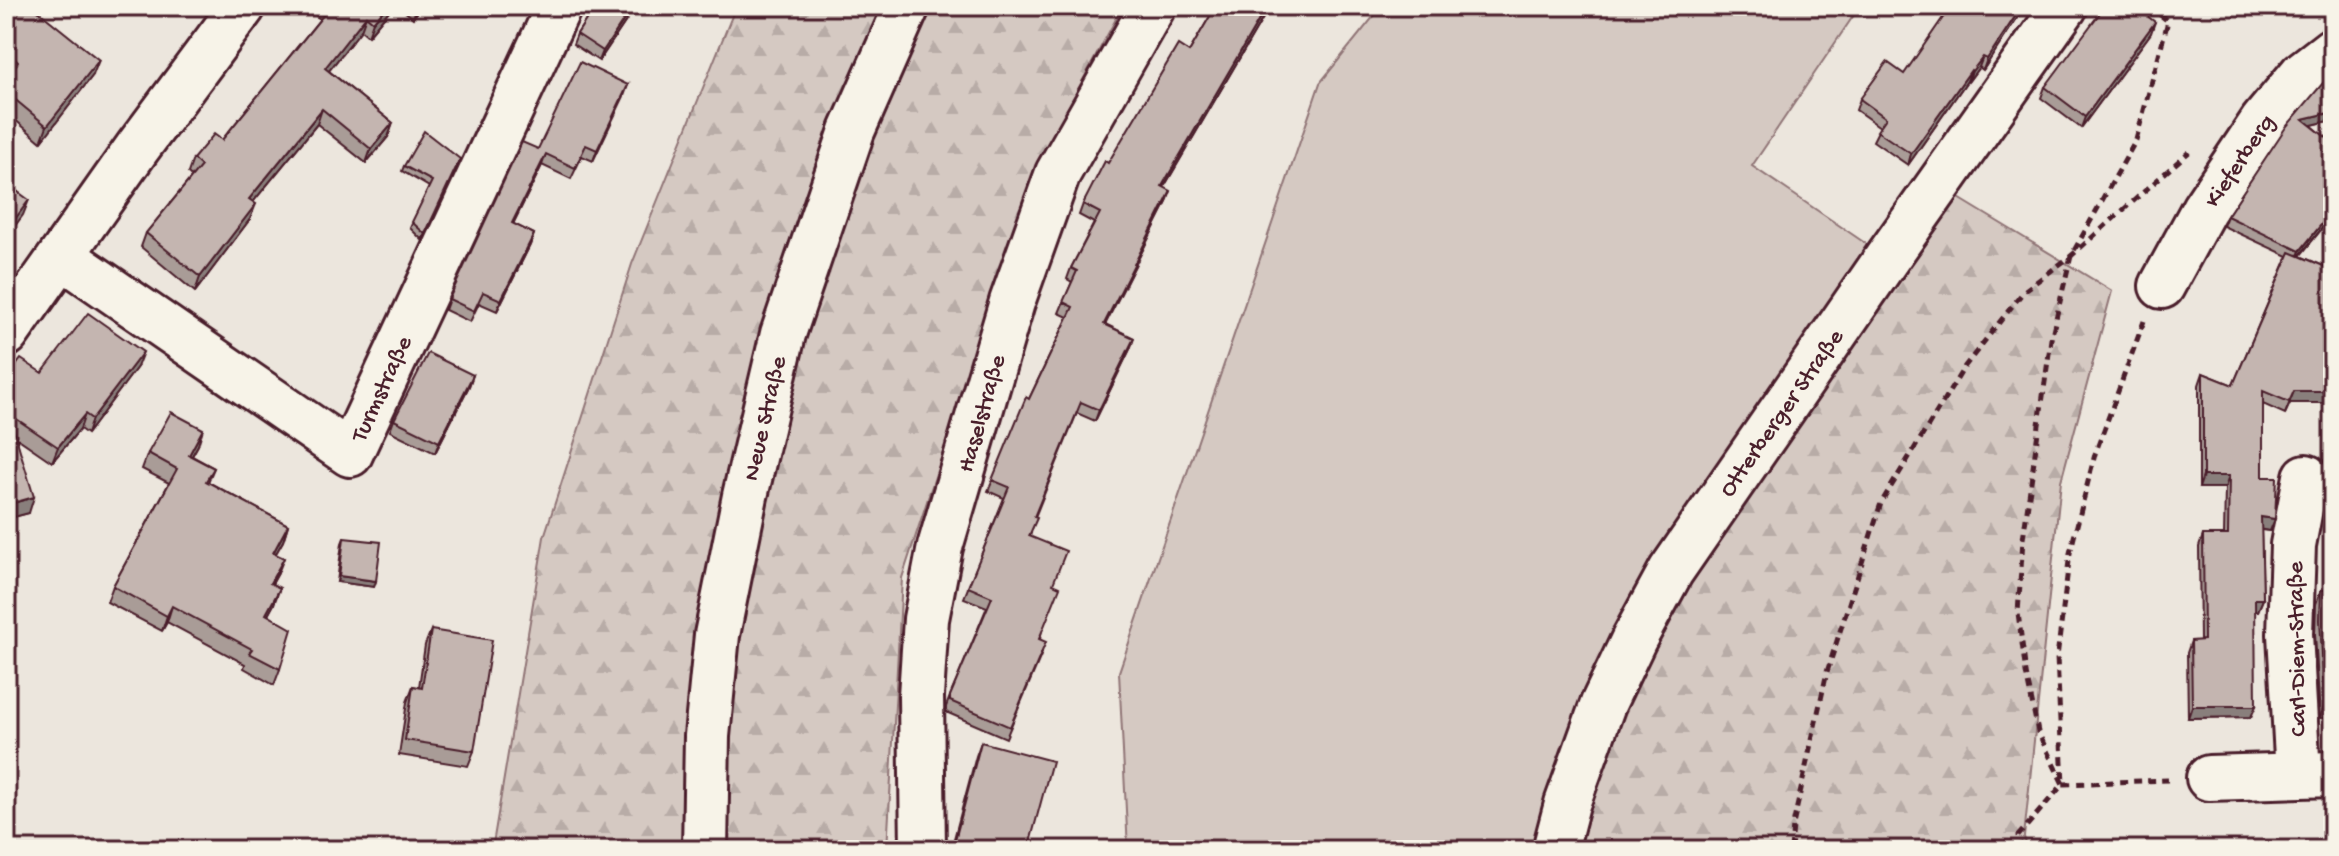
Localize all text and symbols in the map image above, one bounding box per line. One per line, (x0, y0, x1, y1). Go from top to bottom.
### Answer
street label: Kieferberg (2199, 110, 2283, 214)
street label: Otterberger Straße (1714, 324, 1852, 504)
street label: Turmstraße (345, 331, 421, 449)
street label: Haselstraße (953, 351, 1014, 476)
street label: Neue Straße (738, 353, 795, 484)
street label: Carl-Diem-Straße (2282, 560, 2315, 737)

